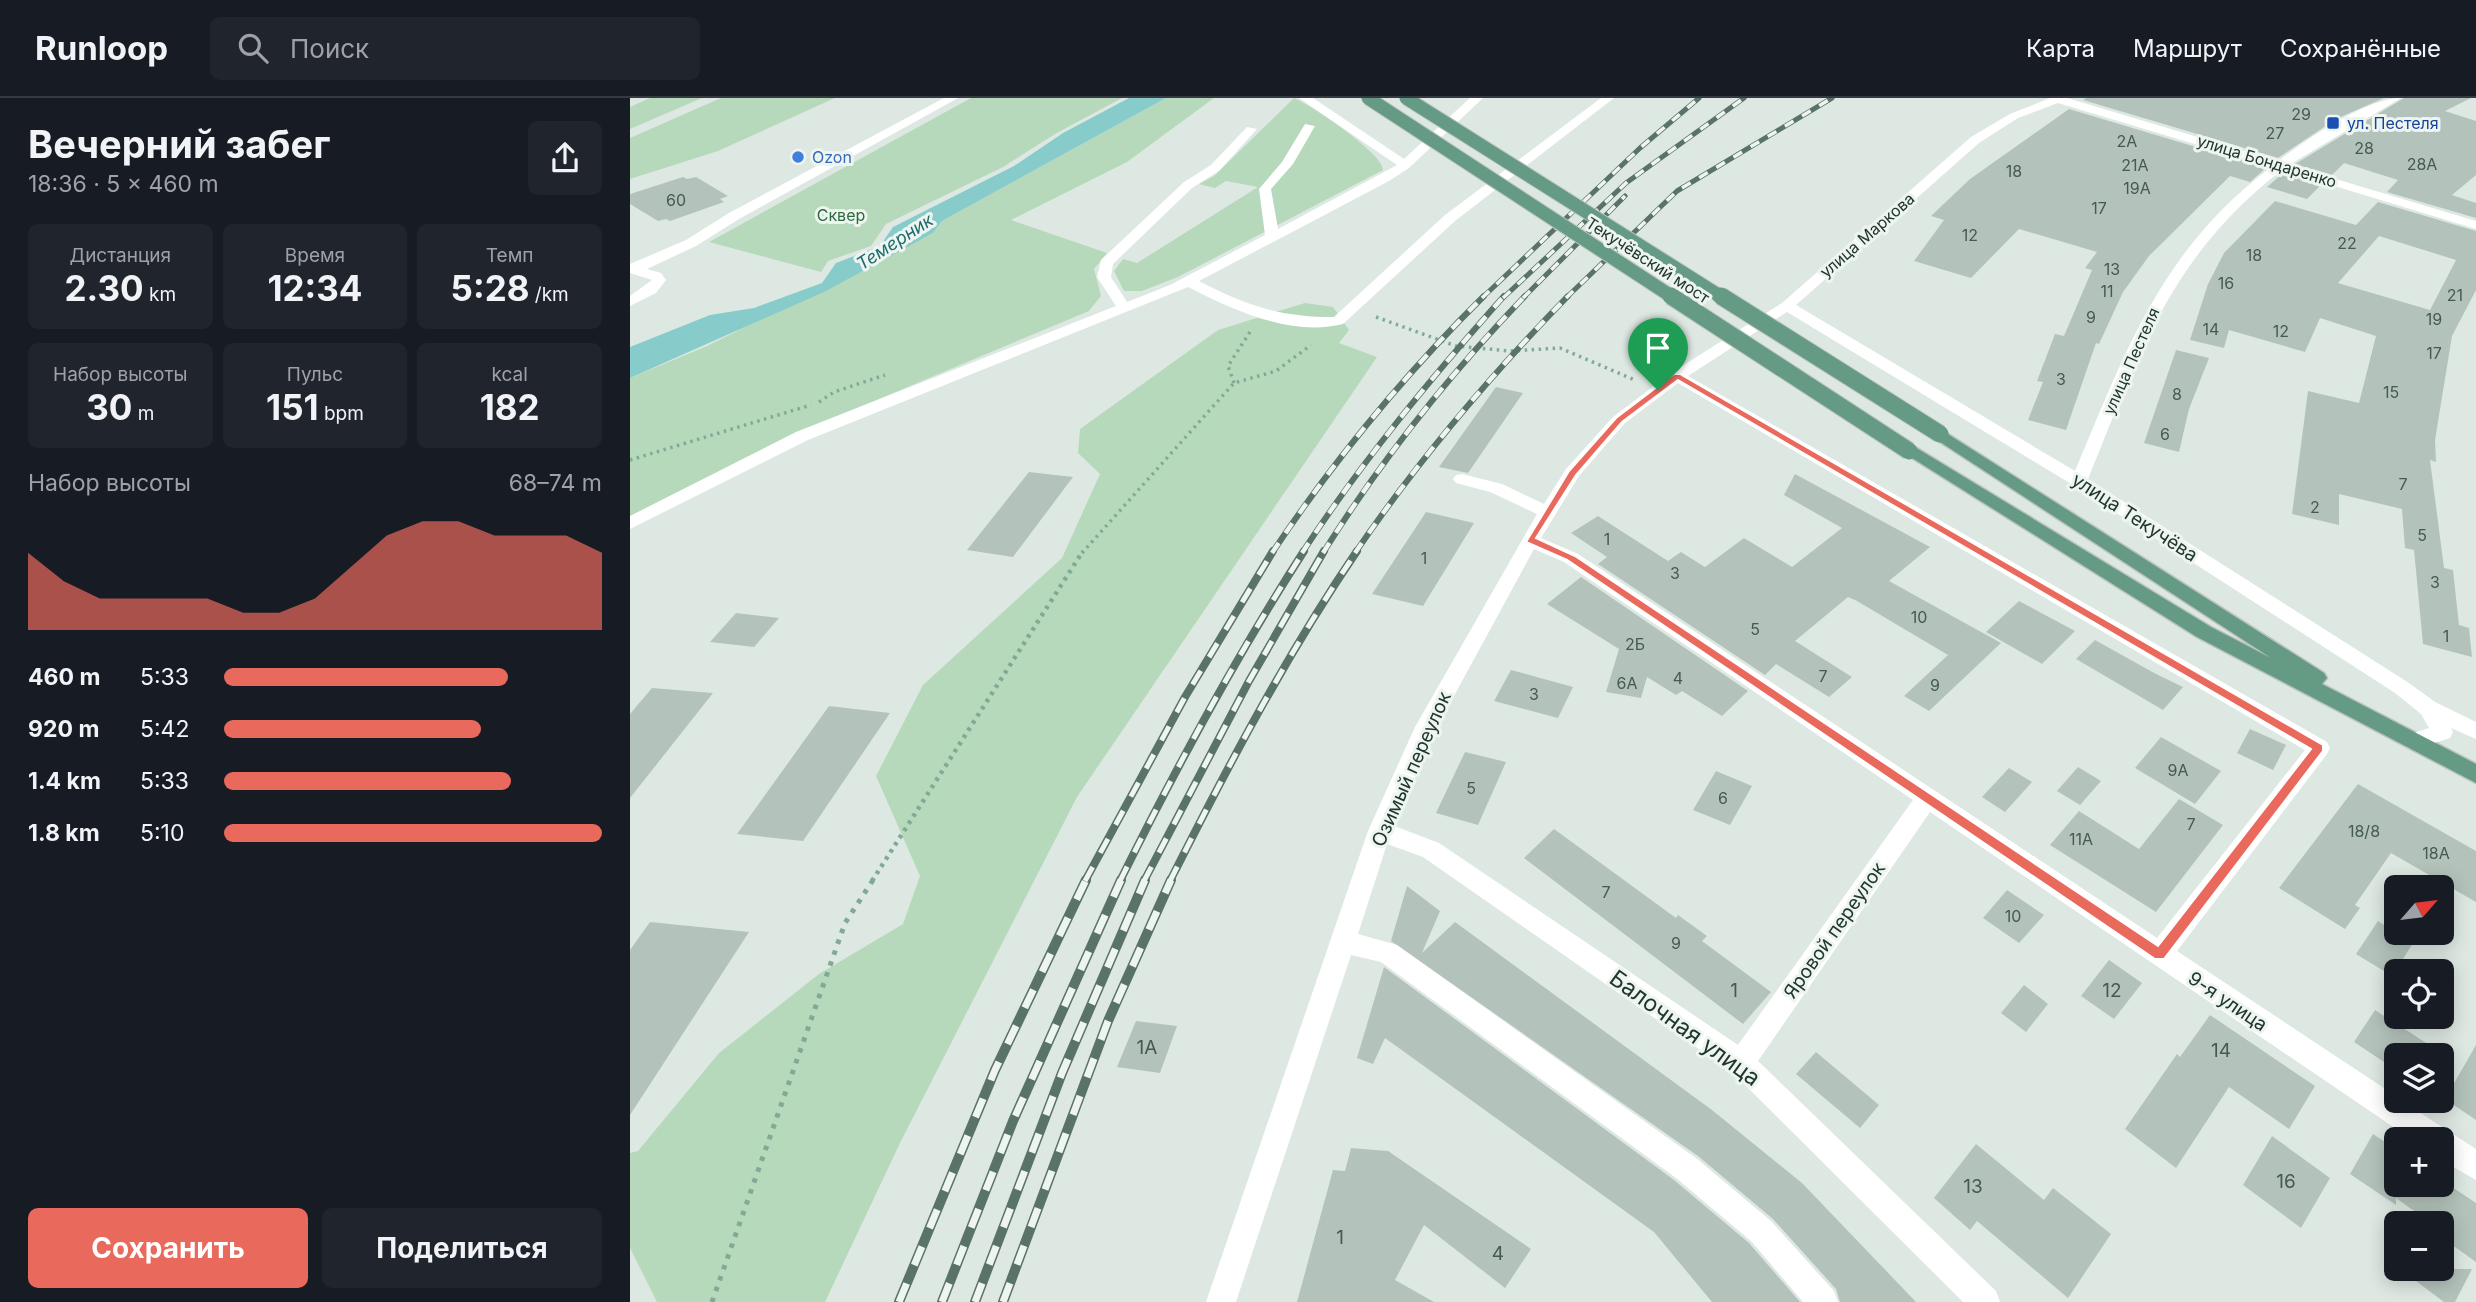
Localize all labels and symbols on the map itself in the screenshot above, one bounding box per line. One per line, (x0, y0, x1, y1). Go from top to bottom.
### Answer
house number: 29 (2291, 104, 2311, 124)
place label: ул. Пестеля (2347, 113, 2439, 133)
marker: ул. Пестеля (2325, 115, 2341, 131)
house number: 27 (2266, 123, 2284, 143)
street label: улица Бондаренко (2195, 130, 2339, 192)
house number: 2А (2117, 131, 2137, 151)
house number: 28 (2354, 138, 2374, 158)
place label: Ozon (812, 147, 852, 167)
marker: Ozon (790, 149, 806, 165)
house number: 28А (2407, 154, 2437, 174)
house number: 21А (2121, 155, 2149, 175)
house number: 18 (2006, 161, 2022, 181)
house number: 19А (2123, 178, 2151, 198)
street label: улица Маркова (1815, 188, 1919, 282)
house number: 60 (666, 190, 686, 210)
house number: 17 (2091, 198, 2107, 218)
park label: Сквер (817, 205, 865, 225)
water label: Темерник (853, 208, 938, 274)
street label: Текучёвский мост (1582, 213, 1714, 308)
house number: 12 (1962, 225, 1978, 245)
house number: 22 (2337, 233, 2357, 253)
house number: 18 (2246, 245, 2262, 265)
house number: 13 (2104, 259, 2120, 279)
house number: 16 (2218, 273, 2234, 293)
house number: 11 (2100, 281, 2114, 301)
house number: 21 (2447, 285, 2463, 305)
street label: улица Пестеля (2098, 304, 2164, 418)
house number: 9 (2086, 307, 2096, 327)
house number: 19 (2426, 309, 2442, 329)
pin (1628, 318, 1688, 390)
house number: 14 (2203, 319, 2219, 339)
house number: 12 (2273, 321, 2289, 341)
house number: 17 (2426, 343, 2442, 363)
house number: 3 (2056, 369, 2066, 389)
house number: 15 (2383, 382, 2399, 402)
house number: 8 (2172, 384, 2182, 404)
house number: 6 (2160, 424, 2170, 444)
street label: улица Текучёва (2067, 468, 2202, 567)
house number: 7 (2398, 474, 2408, 494)
house number: 2 (2310, 497, 2320, 517)
house number: 5 (2417, 525, 2427, 545)
house number: 1 (1604, 529, 1610, 549)
house number: 1 (1421, 548, 1427, 568)
house number: 3 (1670, 563, 1680, 583)
house number: 3 (2430, 572, 2440, 592)
house number: 10 (1911, 607, 1927, 627)
house number: 5 (1750, 619, 1760, 639)
house number: 1 (2443, 626, 2449, 646)
house number: 2Б (1625, 634, 1645, 654)
house number: 7 (1818, 666, 1828, 686)
house number: 4 (1673, 668, 1683, 688)
house number: 6А (1617, 673, 1637, 693)
house number: 9 (1930, 675, 1940, 695)
house number: 3 (1529, 684, 1539, 704)
street label: Озимый переулок (1367, 687, 1456, 850)
house number: 9А (2168, 760, 2188, 780)
house number: 5 (1466, 778, 1476, 798)
house number: 6 (1718, 788, 1728, 808)
house number: 7 (2186, 814, 2196, 834)
house number: 18/8 (2348, 821, 2380, 841)
house number: 11А (2069, 829, 2093, 849)
house number: 18А (2422, 843, 2450, 863)
street label: Яровой переулок (1779, 857, 1890, 1003)
north arrow (2384, 875, 2454, 945)
house number: 7 (1601, 882, 1611, 902)
house number: 10 (2005, 906, 2021, 926)
house number: 9 (1671, 933, 1681, 953)
street label: Балочная улица (1604, 964, 1766, 1092)
street label: 9-я улица (2184, 967, 2272, 1036)
house number: 1 (1730, 979, 1738, 1002)
house number: 12 (2102, 979, 2122, 1002)
house number: 1А (1137, 1036, 1157, 1059)
house number: 14 (2211, 1039, 2231, 1062)
house number: 16 (2276, 1170, 2296, 1193)
house number: 13 (1963, 1175, 1983, 1198)
house number: 1 (1336, 1226, 1344, 1249)
house number: 4 (1492, 1242, 1504, 1265)

